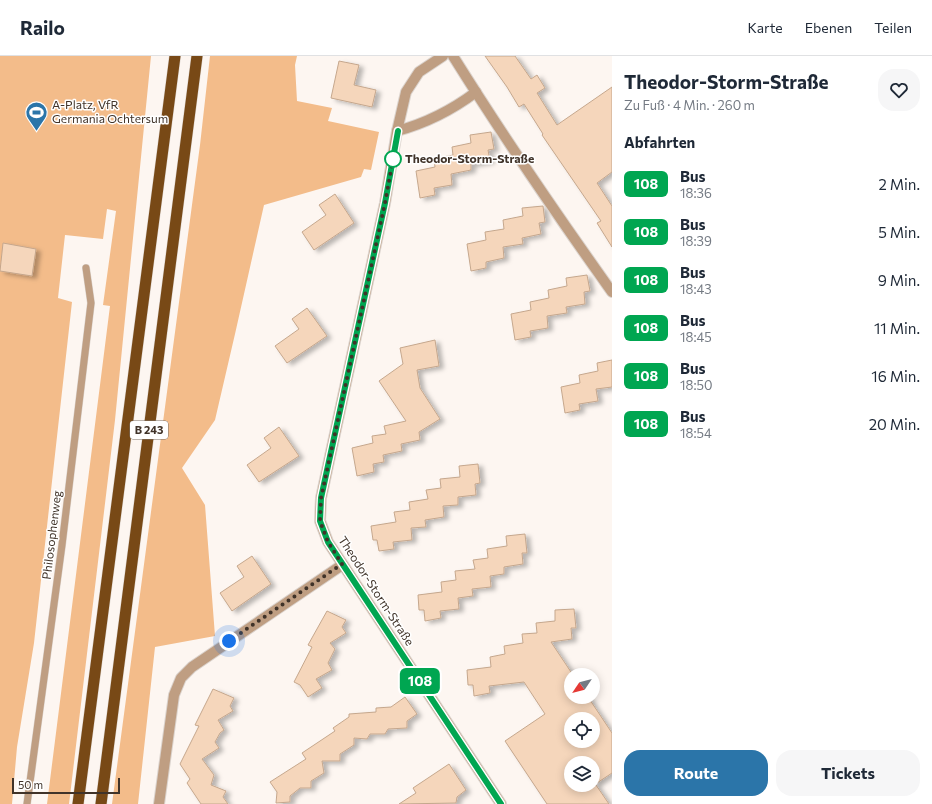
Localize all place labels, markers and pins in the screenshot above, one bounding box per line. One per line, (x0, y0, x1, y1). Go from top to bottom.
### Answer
place label: A-Platz, VfR Germania Ochtersum (52, 97, 168, 125)
sports icon: A-Platz, VfR Germania Ochtersum (23, 99, 49, 132)
marker: Theodor-Storm-Straße (384, 150, 402, 168)
place label: Theodor-Storm-Straße (405, 151, 534, 165)

